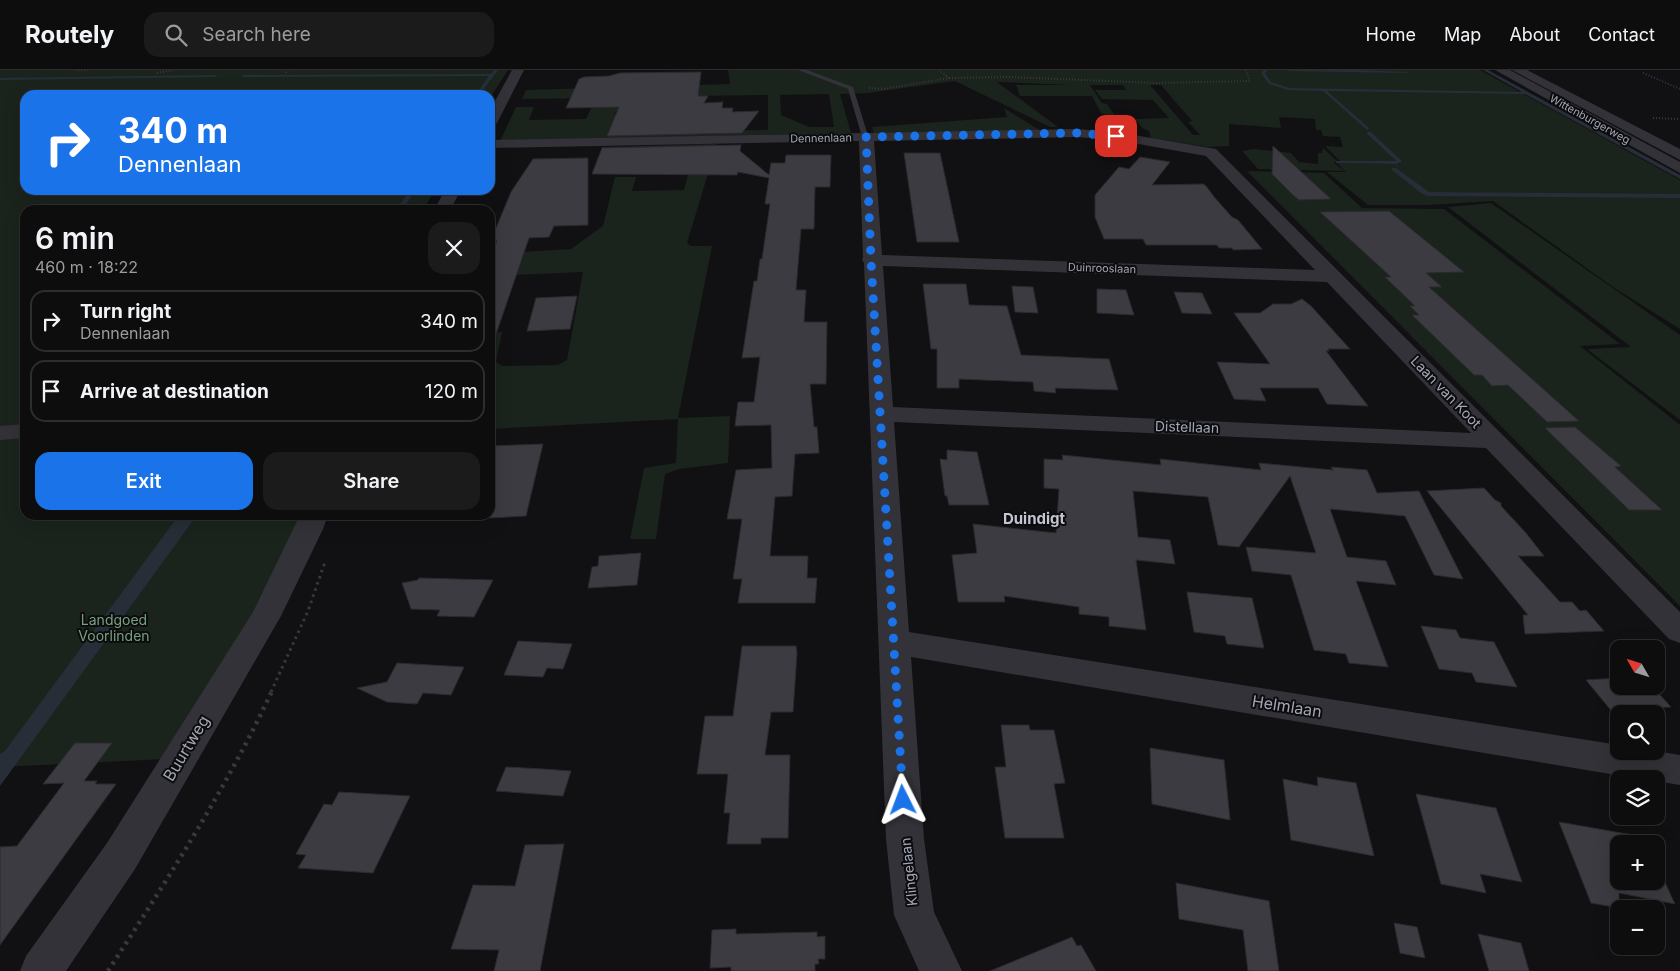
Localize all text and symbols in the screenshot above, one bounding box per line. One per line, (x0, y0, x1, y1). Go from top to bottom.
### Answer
search box (144, 12, 494, 57)
text: Routely (25, 20, 114, 49)
icon: search (162, 21, 190, 49)
text: Search here (202, 23, 311, 46)
text: Home (1366, 24, 1416, 45)
text: Map (1444, 24, 1481, 45)
text: About (1509, 24, 1560, 45)
text: Contact (1588, 24, 1655, 45)
street label: Wittenburgerweg (1547, 91, 1633, 147)
text: 340 m (118, 109, 228, 151)
icon: right (35, 110, 100, 175)
pin (1095, 115, 1137, 157)
icon: arrive (1102, 122, 1130, 150)
street label: Dennenlaan (790, 130, 852, 146)
text: Dennenlaan (118, 151, 242, 177)
text: 6 min (35, 220, 115, 256)
button: close (428, 222, 480, 274)
text: 460 m · 18:22 (35, 257, 138, 277)
street label: Duinrooslaan (1068, 260, 1136, 276)
text: Turn right (80, 300, 171, 323)
icon: right (37, 307, 65, 335)
text: 340 m (420, 310, 478, 333)
text: Dennenlaan (80, 323, 170, 343)
street label: Laan van Koot (1408, 352, 1485, 432)
icon: arrive (37, 377, 65, 405)
text: Arrive at destination (80, 380, 269, 403)
text: 120 m (425, 380, 478, 403)
street label: Distellaan (1155, 417, 1219, 436)
button: Exit (35, 452, 253, 510)
button: Share (263, 452, 480, 510)
district label: Duindigt (1003, 509, 1066, 528)
park label: Landgoed Voorlinden (78, 611, 150, 644)
north arrow (1610, 640, 1665, 695)
map controls (1610, 640, 1665, 955)
street label: Helmlaan (1251, 691, 1323, 721)
button: search (1610, 705, 1665, 760)
street label: Buurtweg (159, 712, 213, 784)
button: layers (1610, 770, 1665, 825)
position arrow (876, 773, 928, 825)
button: + (1610, 835, 1665, 890)
street label: Klingelaan (896, 837, 921, 907)
button: − (1610, 900, 1665, 955)

